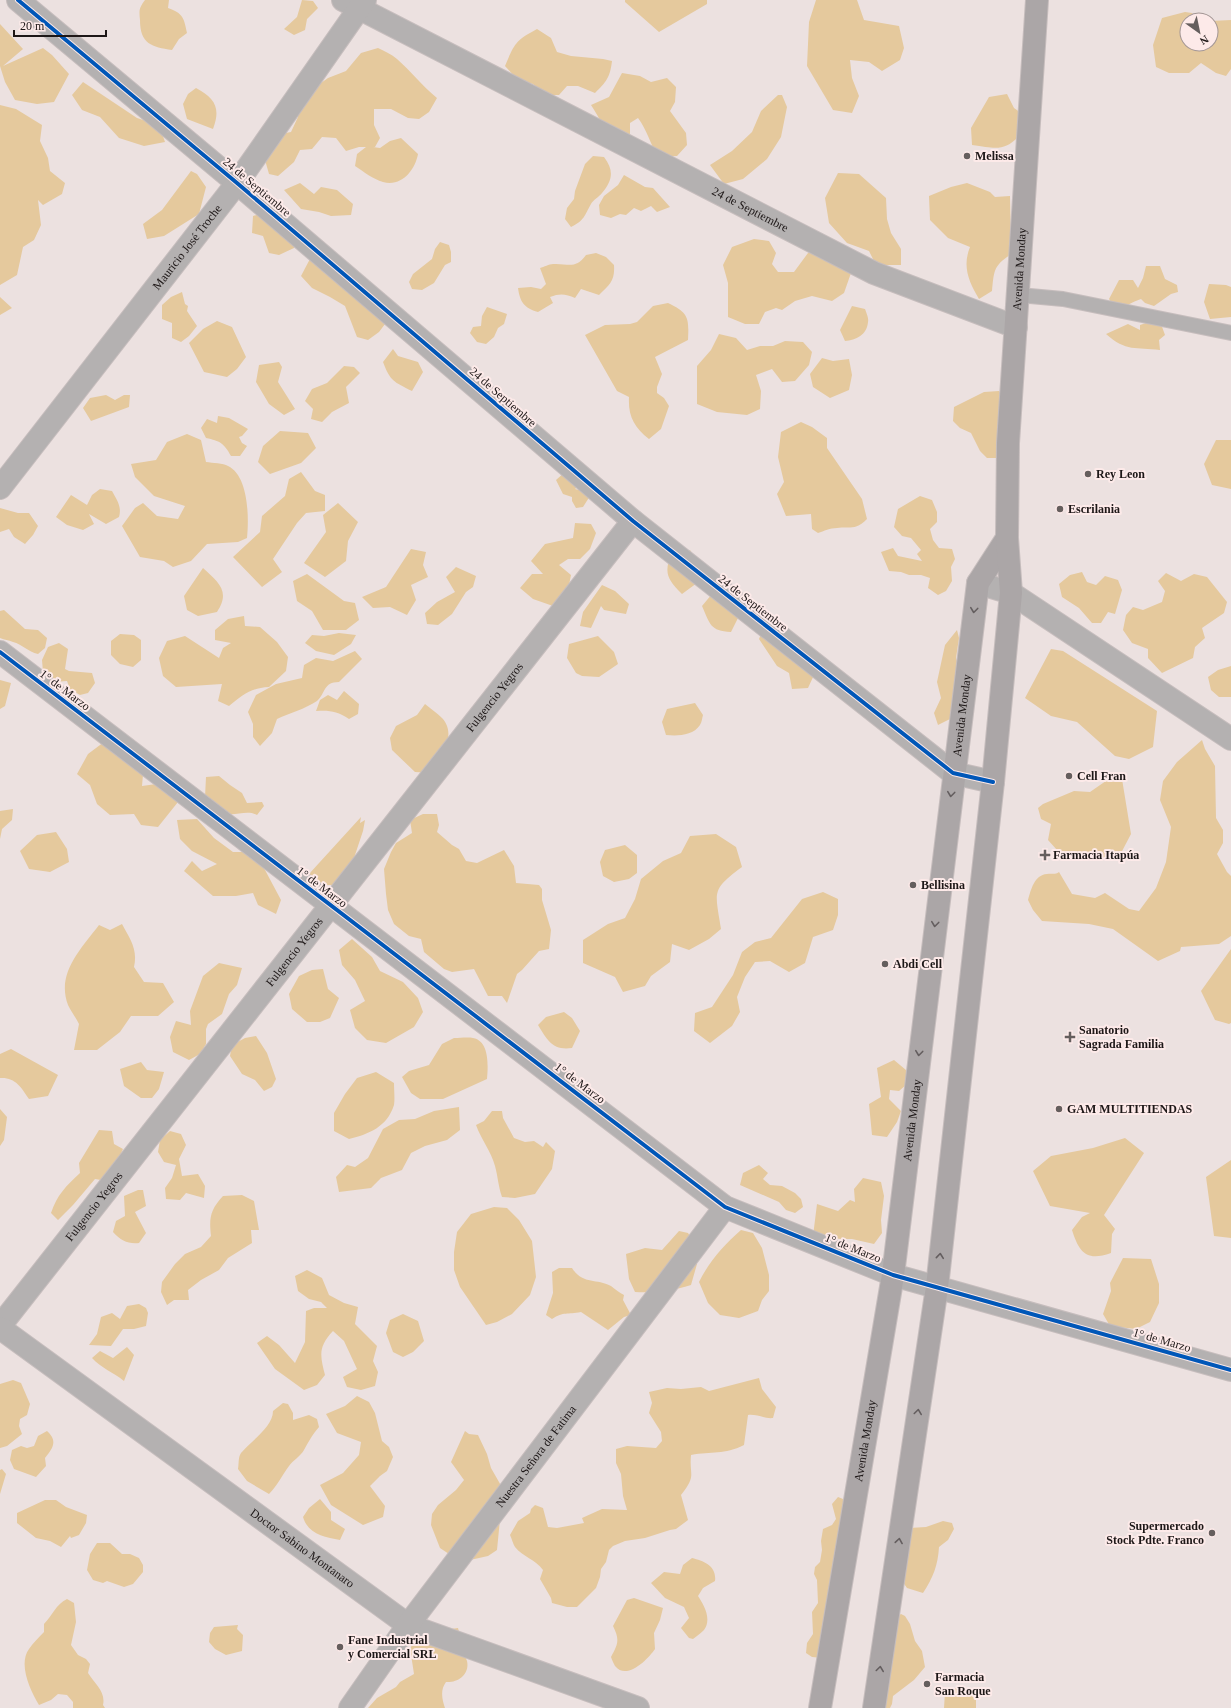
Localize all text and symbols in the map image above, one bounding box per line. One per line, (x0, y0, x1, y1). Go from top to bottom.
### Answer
scale bar (14, 12, 106, 38)
north arrow (1179, 12, 1219, 52)
text: 20 m (20, 19, 45, 33)
text: N (1198, 33, 1211, 48)
place label: Melissa (975, 149, 1014, 163)
marker: Melissa (962, 151, 972, 161)
street label: 24 de Septiembre (220, 155, 294, 219)
street label: 24 de Septiembre (710, 184, 791, 235)
street label: Mauricio José Troche (150, 202, 225, 293)
street label: Avenida Monday (1010, 227, 1029, 311)
street label: 24 de Septiembre (467, 364, 539, 430)
place label: Rey Leon (1096, 467, 1145, 481)
marker: Rey Leon (1083, 469, 1093, 479)
place label: Escrilania (1068, 502, 1120, 516)
marker: Escrilania (1055, 504, 1065, 514)
street label: 24 de Septiembre (716, 572, 790, 634)
one-way arrow (970, 607, 979, 613)
street label: Fulgencio Yegros (463, 660, 526, 735)
street label: 1° de Marzo (37, 667, 93, 713)
street label: Avenida Monday (950, 673, 974, 757)
place label: Cell Fran (1077, 769, 1126, 783)
marker: Cell Fran (1064, 771, 1074, 781)
one-way arrow (947, 791, 956, 798)
place label: Farmacia Itapúa (1053, 848, 1139, 862)
marker: Farmacia Itapúa (1040, 850, 1050, 860)
street label: 1° de Marzo (294, 864, 350, 910)
place label: Bellisina (921, 878, 965, 892)
marker: Bellisina (908, 880, 918, 890)
street label: Fulgencio Yegros (263, 914, 326, 989)
one-way arrow (931, 920, 940, 927)
place label: Abdi Cell (893, 957, 943, 971)
marker: Abdi Cell (880, 959, 890, 969)
place label: Sanatorio Sagrada Familia (1079, 1023, 1164, 1051)
marker: Sanatorio Sagrada Familia (1064, 1031, 1076, 1043)
one-way arrow (915, 1050, 924, 1056)
street label: 1° de Marzo (552, 1060, 608, 1106)
street label: Avenida Monday (900, 1078, 924, 1162)
place label: GAM MULTITIENDAS (1067, 1102, 1193, 1116)
marker: GAM MULTITIENDAS (1054, 1104, 1064, 1114)
street label: Fulgencio Yegros (62, 1169, 126, 1244)
street label: 1° de Marzo (823, 1230, 883, 1266)
one-way arrow (935, 1253, 944, 1259)
street label: 1° de Marzo (1131, 1325, 1193, 1355)
street label: Avenida Monday (851, 1399, 879, 1483)
street label: Nuestra Señora de Fatima (493, 1402, 580, 1510)
one-way arrow (913, 1409, 922, 1415)
street label: Doctor Sabino Montanaro (248, 1506, 357, 1591)
place label: Supermercado Stock Pdte. Franco (1106, 1519, 1204, 1547)
marker: Supermercado Stock Pdte. Franco (1207, 1528, 1217, 1538)
one-way arrow (894, 1538, 903, 1544)
place label: Fane Industrial y Comercial SRL (348, 1633, 436, 1661)
marker: Fane Industrial y Comercial SRL (335, 1642, 345, 1652)
one-way arrow (875, 1666, 884, 1672)
place label: Farmacia San Roque (935, 1670, 991, 1698)
marker: Farmacia San Roque (922, 1679, 932, 1689)

